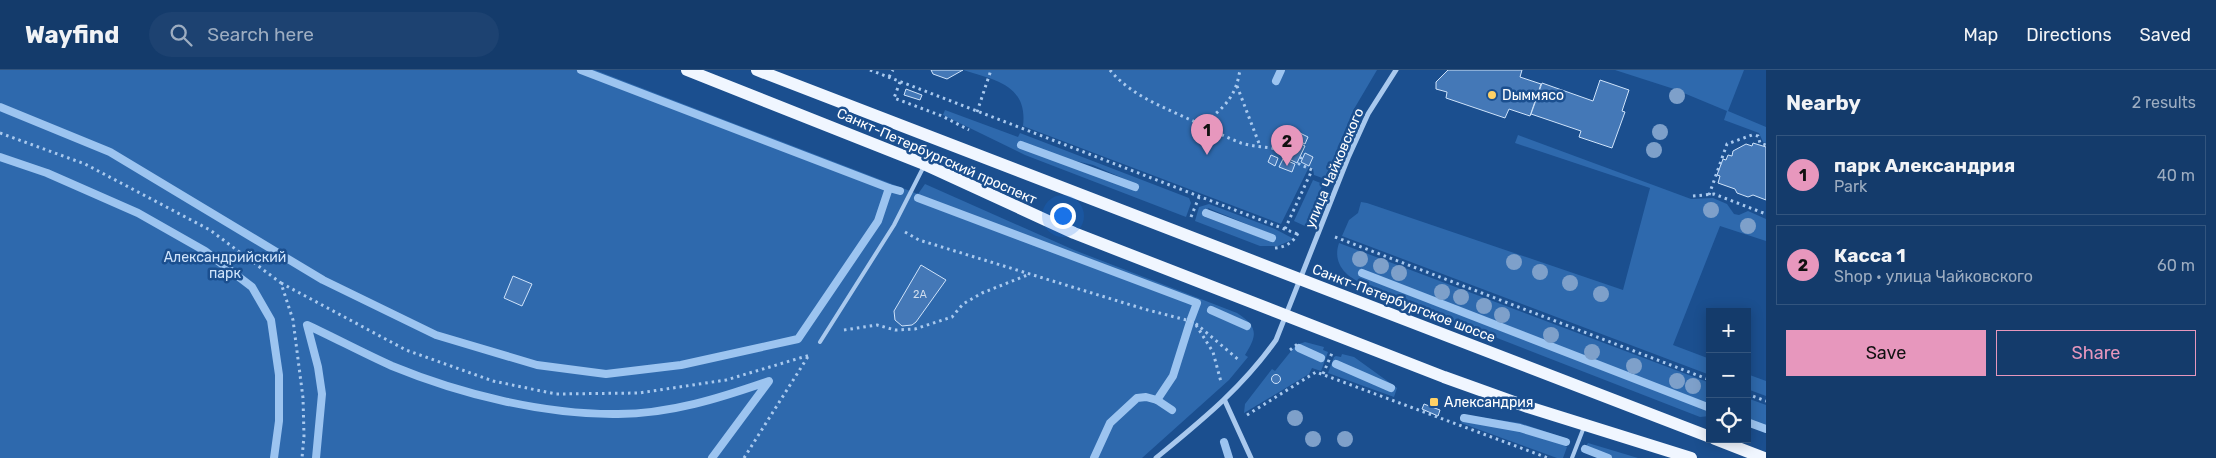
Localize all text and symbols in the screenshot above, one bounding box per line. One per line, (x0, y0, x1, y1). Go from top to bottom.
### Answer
search box (149, 12, 499, 57)
text: Wayfind (25, 21, 119, 49)
icon: search (167, 21, 195, 49)
text: Search here (207, 23, 314, 46)
text: Map (1963, 24, 1998, 46)
text: Directions (2026, 24, 2112, 46)
text: Saved (2140, 24, 2191, 46)
place label: Dыммясо (1502, 87, 1564, 104)
marker: Dыммясо (1486, 89, 1498, 101)
text: Nearby (1786, 90, 1861, 115)
text: 2 results (2132, 93, 2196, 112)
street label: Санкт-Петербургский проспект (834, 105, 1039, 208)
street label: улица Чайковского (1301, 106, 1367, 231)
pin: 1 (1191, 114, 1223, 155)
pin: 2 (1271, 125, 1303, 166)
text: парк Александрия (1834, 154, 2015, 177)
text: 1 (1799, 166, 1807, 185)
text: 40 m (2157, 166, 2195, 185)
text: Park (1834, 177, 1867, 196)
your location (1050, 203, 1076, 229)
text: Касса 1 (1834, 244, 1906, 267)
park label: Александрийский парк (164, 249, 286, 282)
text: 2 (1798, 256, 1808, 275)
text: 60 m (2157, 256, 2195, 275)
street label: Санкт-Петербургское шоссе (1310, 261, 1498, 346)
text: Shop · улица Чайковского (1834, 267, 2033, 286)
house number: 2А (913, 288, 928, 301)
map controls (1706, 308, 1751, 443)
button: + (1706, 308, 1751, 353)
button: Save (1786, 330, 1986, 376)
button: Share (1996, 330, 2196, 376)
button: − (1706, 353, 1751, 398)
place label: Александрия (1444, 394, 1533, 411)
marker: Александрия (1428, 396, 1440, 408)
button: locate (1706, 398, 1751, 443)

